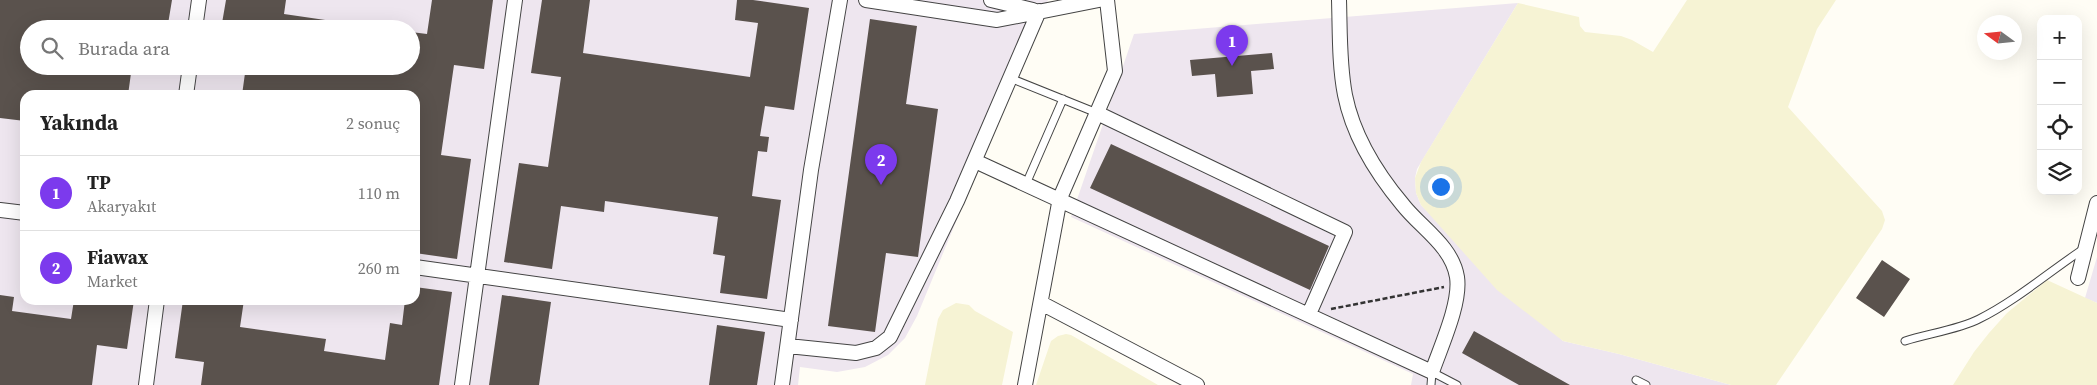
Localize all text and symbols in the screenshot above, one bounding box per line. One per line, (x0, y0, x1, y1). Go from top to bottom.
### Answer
north arrow (1977, 15, 2022, 60)
map controls (2037, 15, 2082, 195)
button: + (2037, 15, 2082, 60)
search box (20, 20, 420, 75)
pin: 1 (1216, 25, 1248, 66)
icon: search (38, 34, 66, 62)
text: Burada ara (78, 35, 170, 61)
button: − (2037, 60, 2082, 105)
button: locate (2037, 105, 2082, 150)
text: Yakında (40, 108, 118, 137)
text: 2 sonuç (346, 112, 400, 134)
pin: 2 (865, 144, 897, 185)
button: layers (2037, 150, 2082, 195)
text: TP (87, 169, 111, 195)
your location (1428, 174, 1454, 200)
text: 1 (52, 182, 60, 204)
text: 110 m (358, 182, 400, 204)
text: Akaryakıt (87, 195, 156, 217)
text: Fiawax (87, 244, 148, 270)
text: 2 (52, 257, 60, 279)
text: 260 m (358, 257, 400, 279)
text: Market (87, 270, 138, 292)

